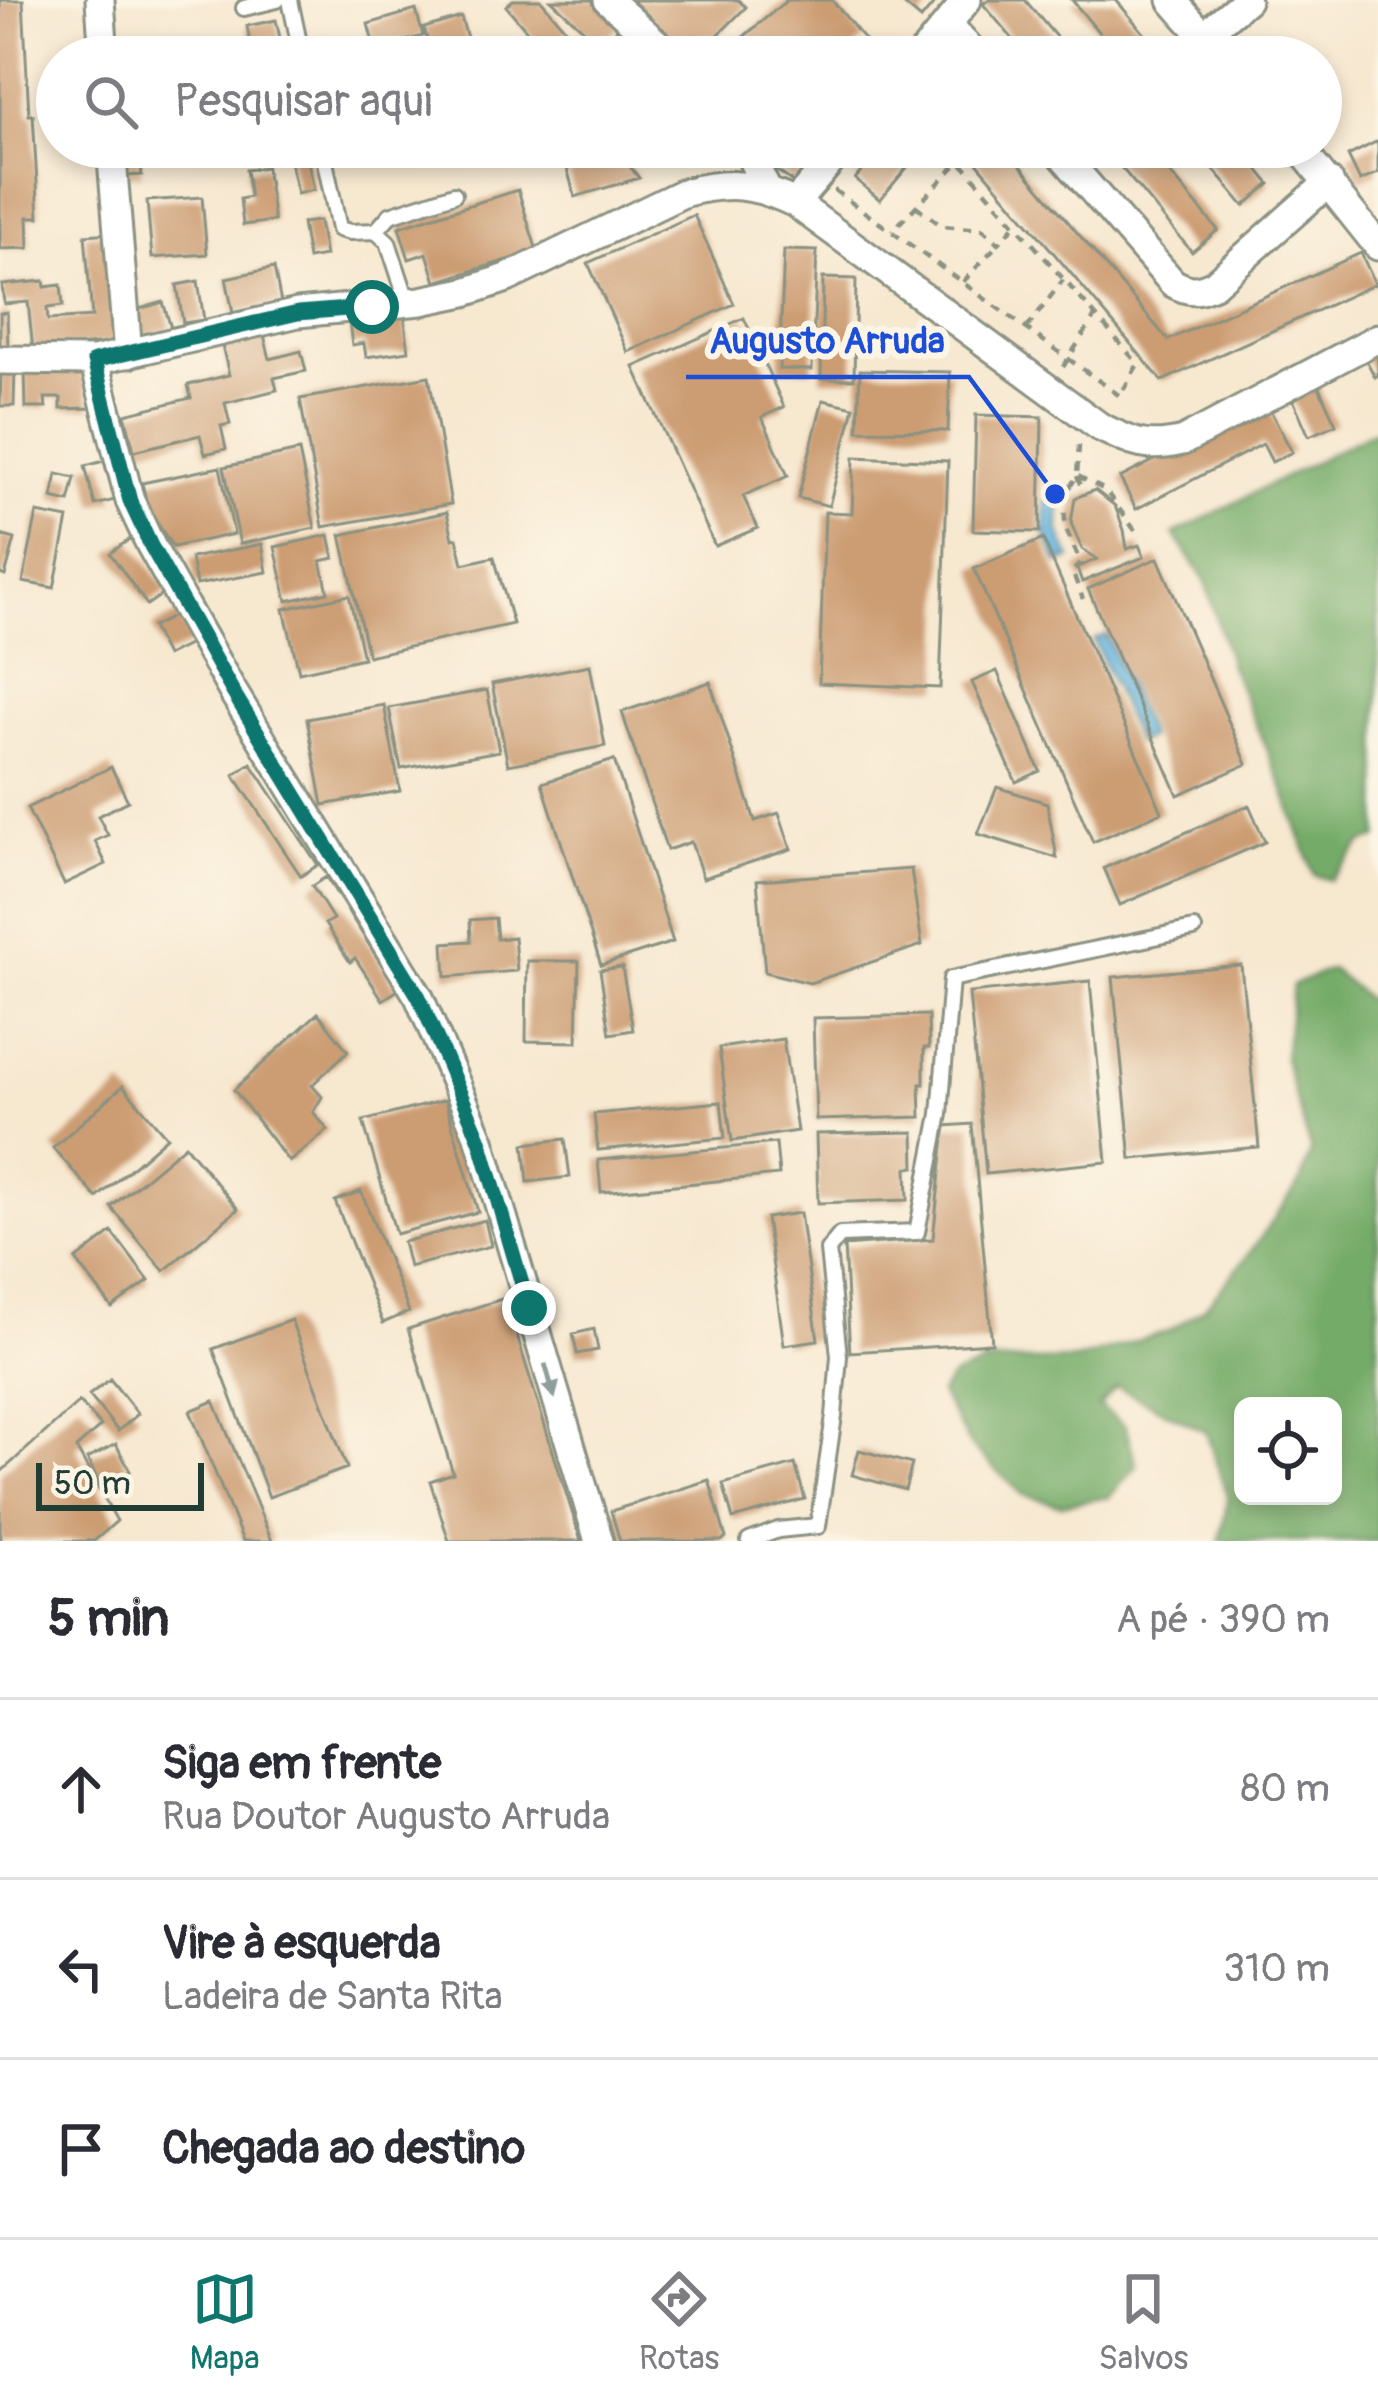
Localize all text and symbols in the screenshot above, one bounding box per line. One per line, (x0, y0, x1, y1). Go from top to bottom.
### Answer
search box (36, 36, 1342, 168)
icon: search (78, 69, 144, 135)
text: Pesquisar aqui (174, 74, 432, 130)
route start (345, 280, 399, 334)
callout: Augusto Arruda (686, 305, 969, 377)
text: Augusto Arruda (709, 319, 945, 364)
route end (502, 1281, 556, 1335)
one-way arrow (542, 1363, 561, 1400)
map controls (1234, 1397, 1342, 1505)
button: locate (1234, 1397, 1342, 1505)
scale bar (36, 1457, 204, 1510)
text: 50 m (54, 1463, 131, 1504)
text: 5 min (48, 1587, 169, 1651)
text: A pé · 390 m (1116, 1595, 1330, 1644)
text: Siga em frente (162, 1736, 441, 1792)
icon: ahead (48, 1756, 114, 1822)
text: 80 m (1241, 1764, 1330, 1813)
text: Rua Doutor Augusto Arruda (162, 1792, 610, 1841)
text: Vire à esquerda (162, 1916, 441, 1972)
icon: left (48, 1936, 114, 2002)
text: 310 m (1223, 1944, 1330, 1993)
text: Ladeira de Santa Rita (162, 1972, 503, 2021)
icon: arrive (48, 2116, 114, 2182)
text: Chegada ao destino (162, 2121, 525, 2177)
tab: Mapa (190, 2266, 260, 2379)
tab: Rotas (639, 2266, 719, 2379)
tab: Salvos (1099, 2266, 1188, 2379)

